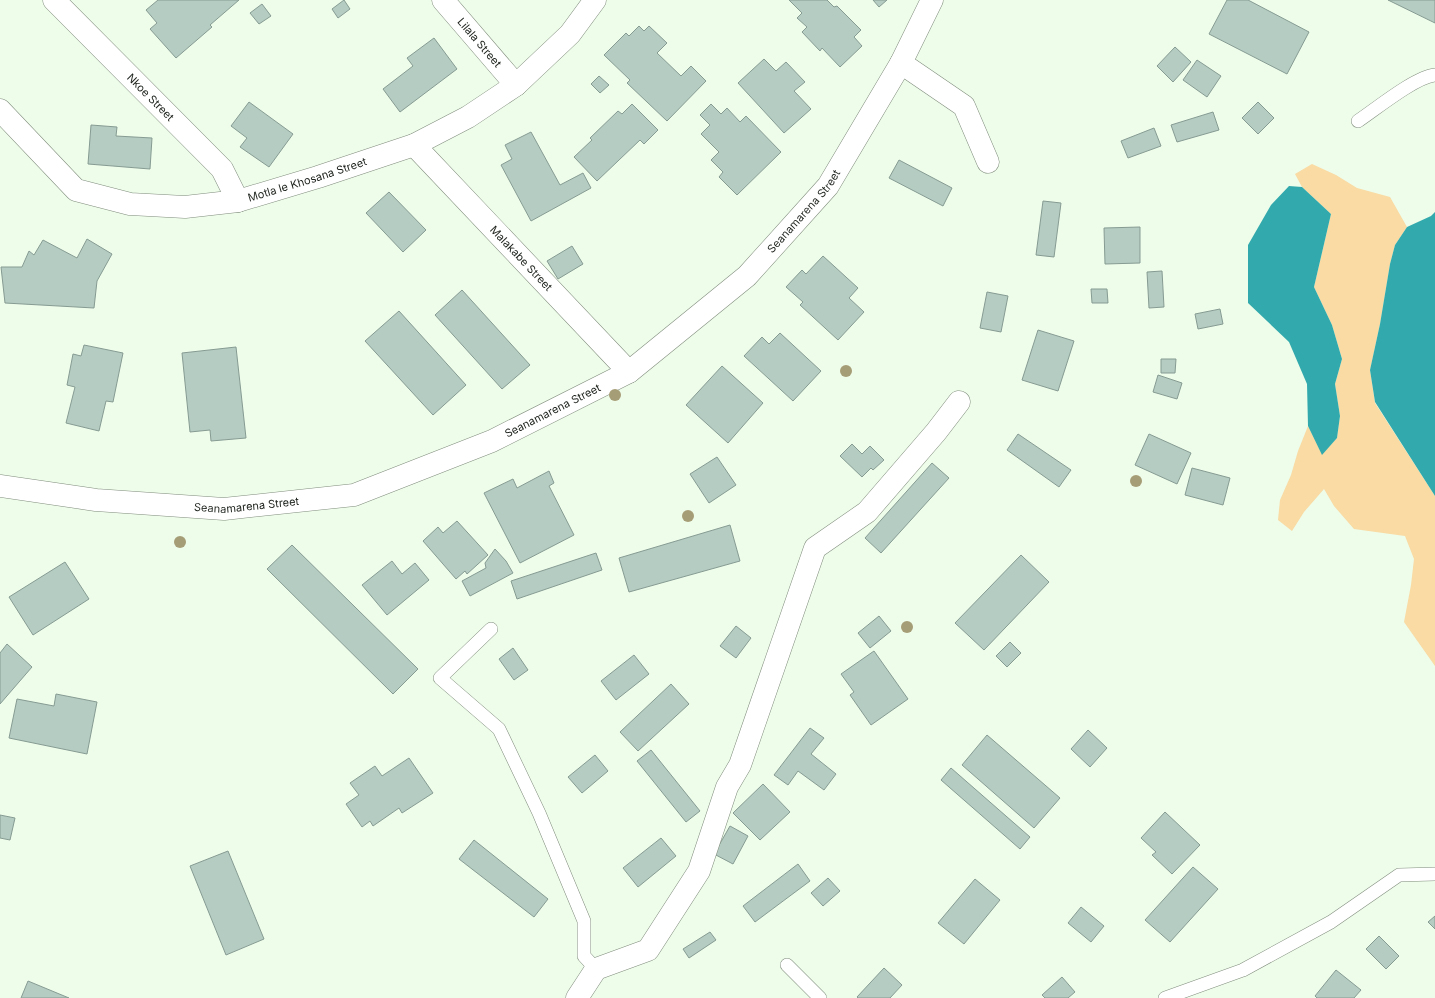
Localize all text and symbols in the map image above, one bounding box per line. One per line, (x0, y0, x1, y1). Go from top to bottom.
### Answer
street label: Lilala Street (454, 15, 505, 70)
street label: Nkoe Street (124, 70, 177, 124)
street label: Motla le Khosana Street (246, 154, 369, 205)
street label: Seanamarena Street (764, 167, 843, 256)
street label: Malakabe Street (487, 223, 556, 294)
street label: Seanamarena Street (502, 380, 603, 441)
street label: Seanamarena Street (193, 494, 300, 516)

